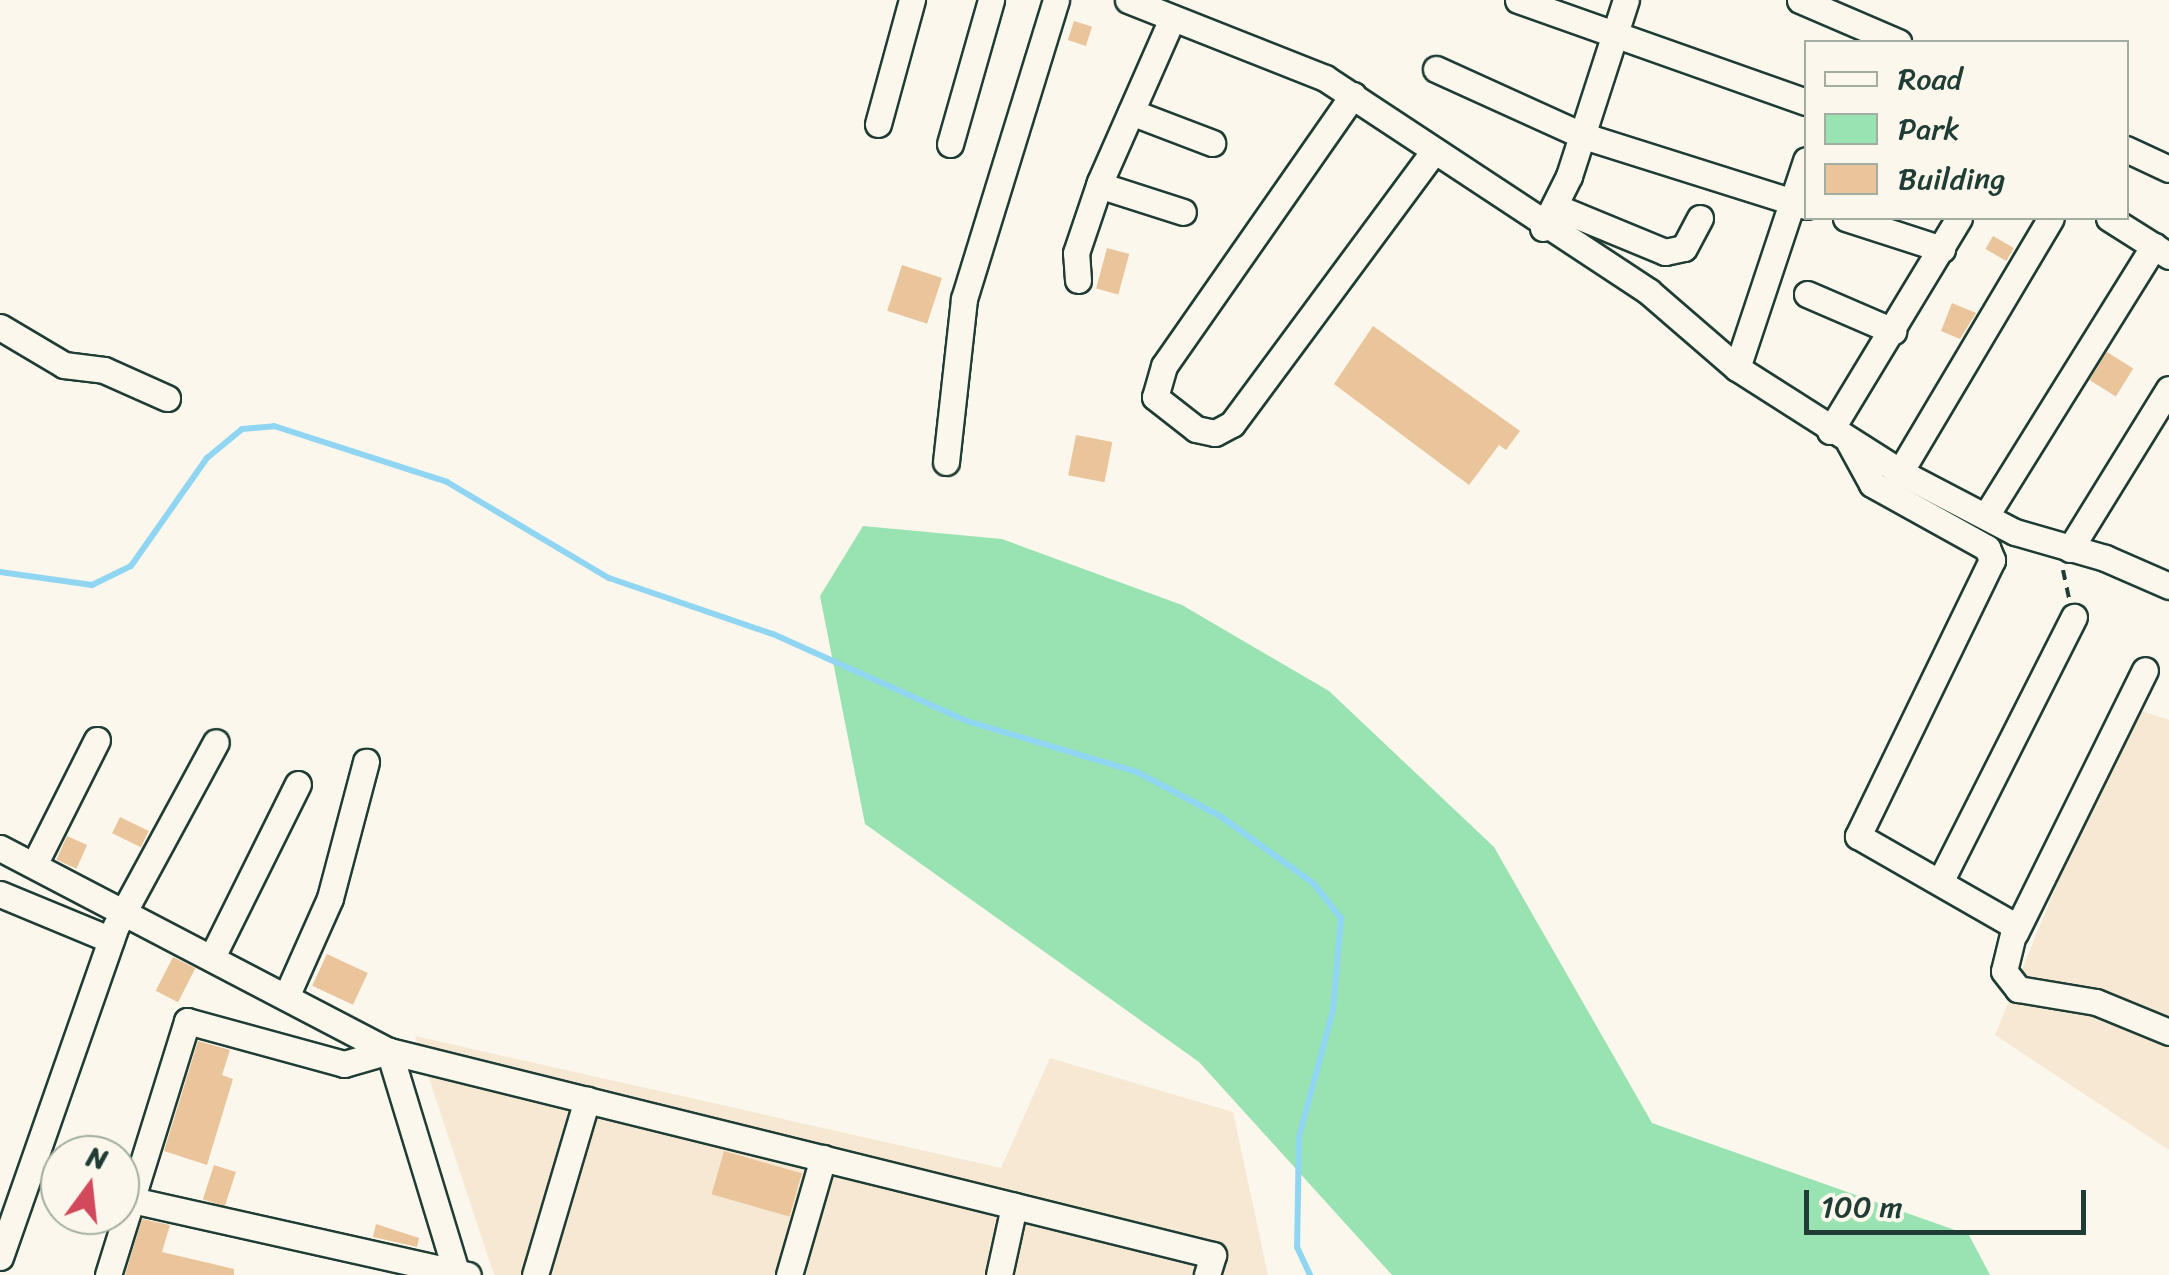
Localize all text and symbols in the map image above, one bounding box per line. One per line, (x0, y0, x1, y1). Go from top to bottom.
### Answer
legend (1804, 40, 2129, 220)
text: Road (1898, 52, 1962, 106)
text: Park (1898, 102, 1960, 156)
text: Building (1898, 152, 2005, 206)
text: N (82, 1131, 113, 1184)
north arrow (40, 1135, 140, 1235)
scale bar (1809, 1170, 2092, 1232)
text: 100 m (1821, 1180, 1903, 1234)

